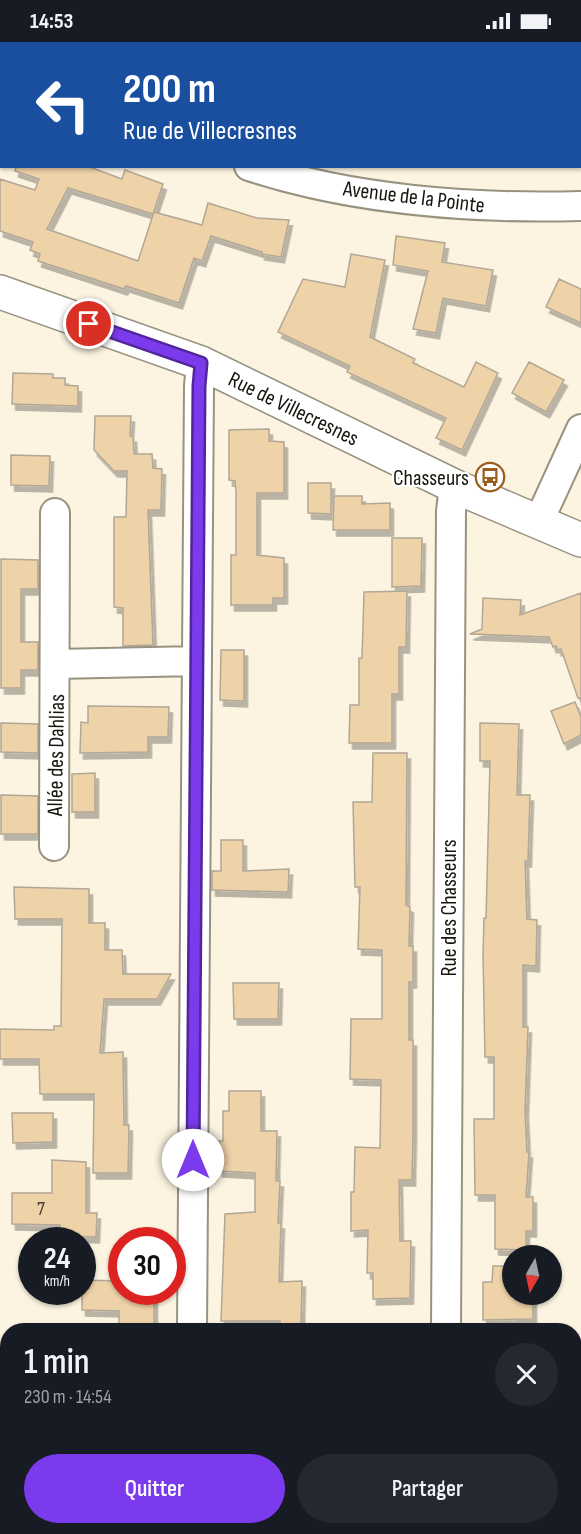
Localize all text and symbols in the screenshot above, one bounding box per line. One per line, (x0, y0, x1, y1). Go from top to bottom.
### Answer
text: 14:53 (30, 8, 73, 35)
text: 200 m (123, 64, 216, 115)
icon: left (24, 66, 102, 144)
text: Rue de Villecresnes (123, 115, 297, 147)
street label: Avenue de la Pointe (341, 175, 486, 220)
pin (63, 298, 114, 349)
icon: arrive (72, 307, 105, 340)
street label: Rue de Villecresnes (224, 366, 363, 453)
bus stop icon: Chasseurs (474, 461, 506, 493)
place label: Chasseurs (393, 465, 469, 492)
street label: Allée des Dahlias (42, 694, 71, 817)
street label: Rue des Chasseurs (436, 839, 463, 977)
position arrow (161, 1128, 225, 1192)
house number: 7 (37, 1197, 45, 1221)
speed limit sign: 30 (108, 1227, 186, 1305)
text: 24 (44, 1241, 70, 1277)
north arrow (502, 1245, 562, 1305)
map controls (502, 1245, 562, 1305)
text: km/h (44, 1272, 70, 1291)
text: 1 min (24, 1341, 89, 1384)
button: close (495, 1343, 558, 1406)
text: 230 m · 14:54 (24, 1385, 112, 1409)
button: Quitter (24, 1454, 285, 1523)
button: Partager (297, 1454, 558, 1523)

